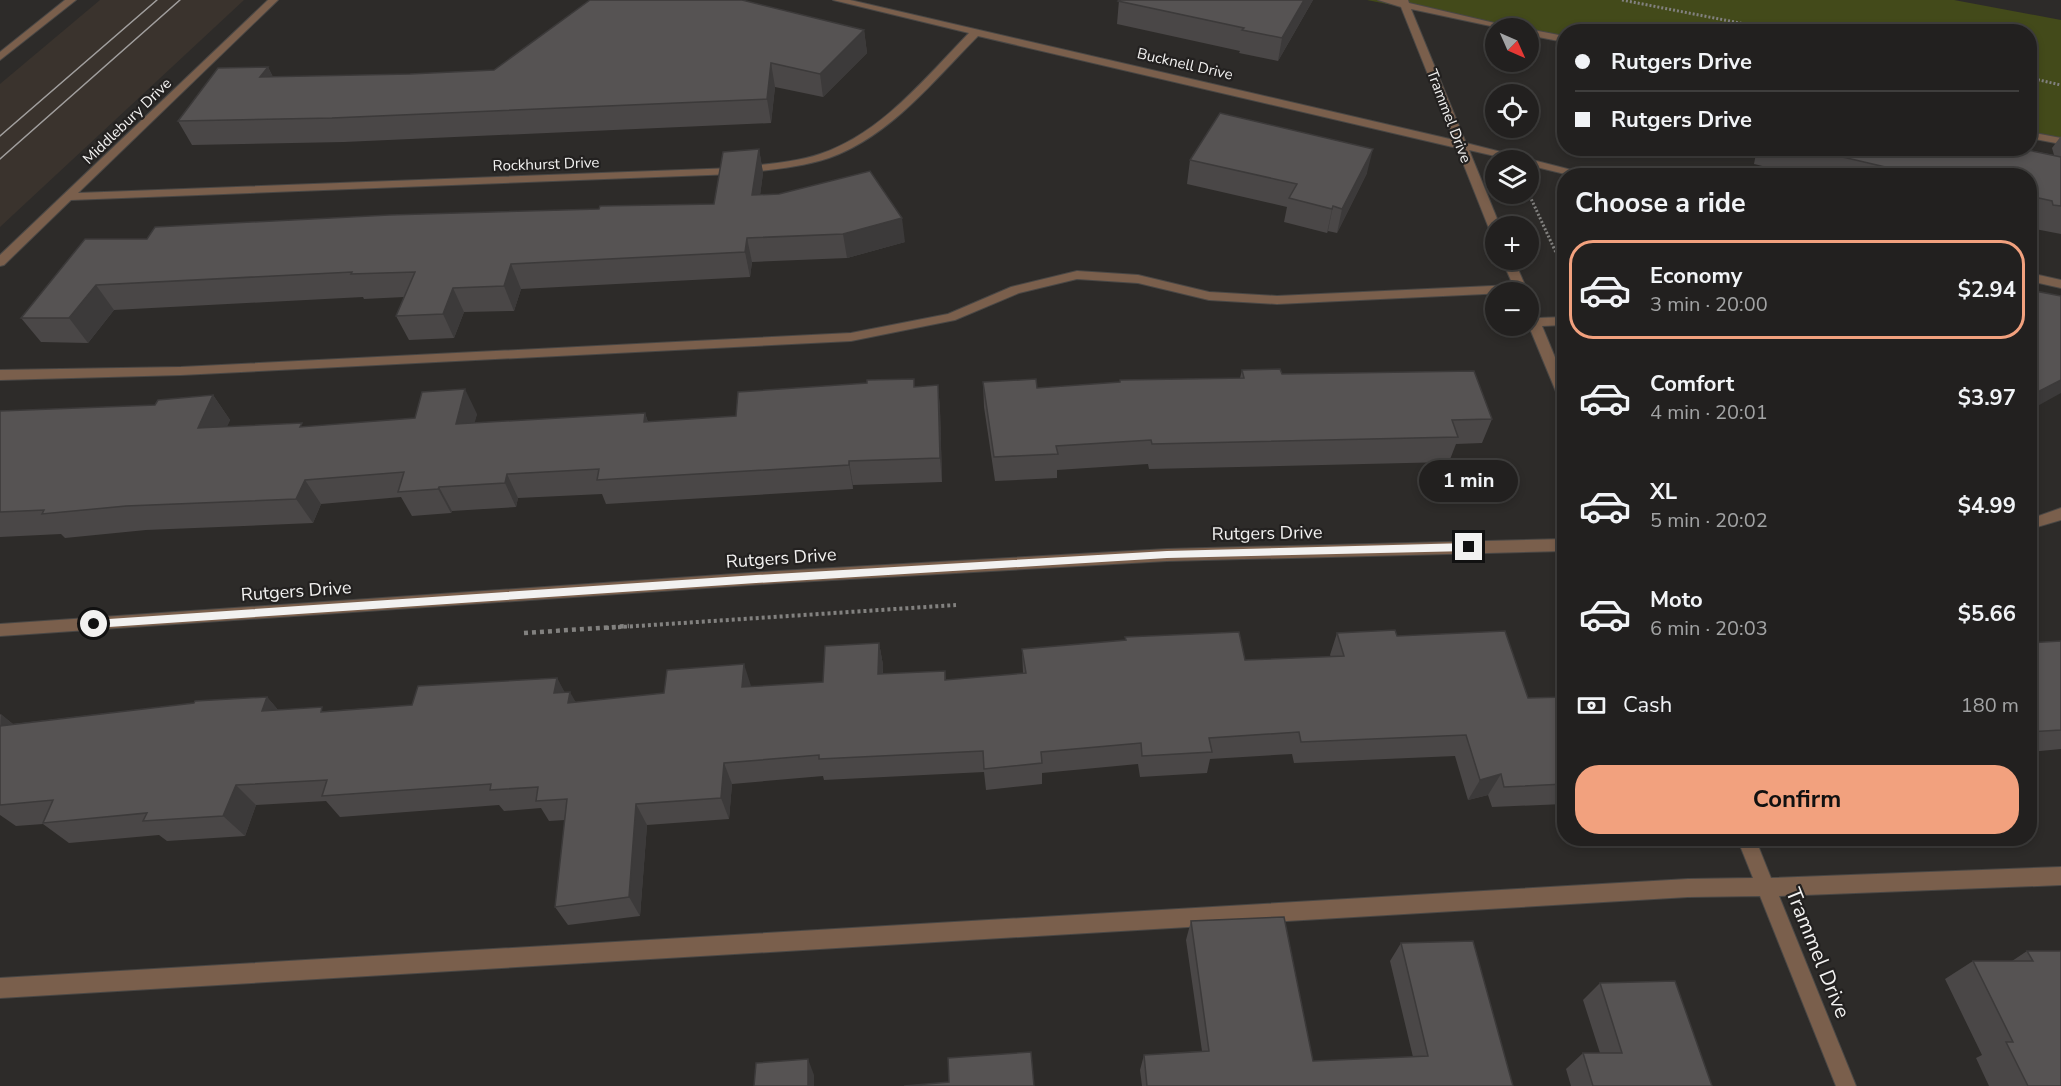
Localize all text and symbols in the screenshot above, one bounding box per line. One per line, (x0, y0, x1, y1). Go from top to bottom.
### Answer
north arrow (1485, 18, 1539, 72)
map controls (1485, 18, 1539, 336)
street label: Bucknell Drive (1135, 43, 1235, 85)
text: Rutgers Drive (1611, 47, 1752, 77)
street label: Trammel Drive (1422, 66, 1476, 166)
street label: Middlebury Drive (78, 73, 176, 169)
button: locate (1485, 84, 1539, 138)
text: Rutgers Drive (1611, 105, 1752, 135)
button: layers (1485, 150, 1539, 204)
street label: Rockhurst Drive (492, 152, 600, 176)
text: Choose a ride (1575, 185, 1746, 222)
button: + (1485, 216, 1539, 270)
text: Economy (1650, 261, 1742, 291)
icon: car (1578, 263, 1632, 317)
text: $2.94 (1958, 275, 2016, 305)
button: − (1485, 282, 1539, 336)
text: 3 min · 20:00 (1650, 291, 1768, 318)
text: Comfort (1650, 369, 1734, 399)
icon: car (1578, 371, 1632, 425)
text: $3.97 (1958, 383, 2016, 413)
text: 4 min · 20:01 (1650, 399, 1768, 426)
callout: 1 min (1420, 460, 1518, 502)
text: 1 min (1443, 467, 1494, 494)
text: XL (1650, 477, 1677, 507)
icon: car (1578, 479, 1632, 533)
text: $4.99 (1958, 491, 2016, 521)
text: 5 min · 20:02 (1650, 507, 1768, 534)
street label: Rutgers Drive (1211, 520, 1323, 546)
route end (1455, 533, 1482, 560)
street label: Rutgers Drive (725, 542, 837, 574)
street label: Rutgers Drive (240, 575, 352, 607)
text: Moto (1650, 585, 1703, 615)
icon: car (1578, 587, 1632, 641)
text: $5.66 (1958, 599, 2016, 629)
route start (80, 610, 107, 637)
text: 6 min · 20:03 (1650, 615, 1768, 642)
icon: cash (1575, 689, 1608, 722)
text: Cash (1623, 690, 1672, 720)
text: 180 m (1961, 692, 2019, 719)
button: Confirm (1575, 765, 2019, 834)
street label: Trammel Drive (1779, 884, 1857, 1022)

